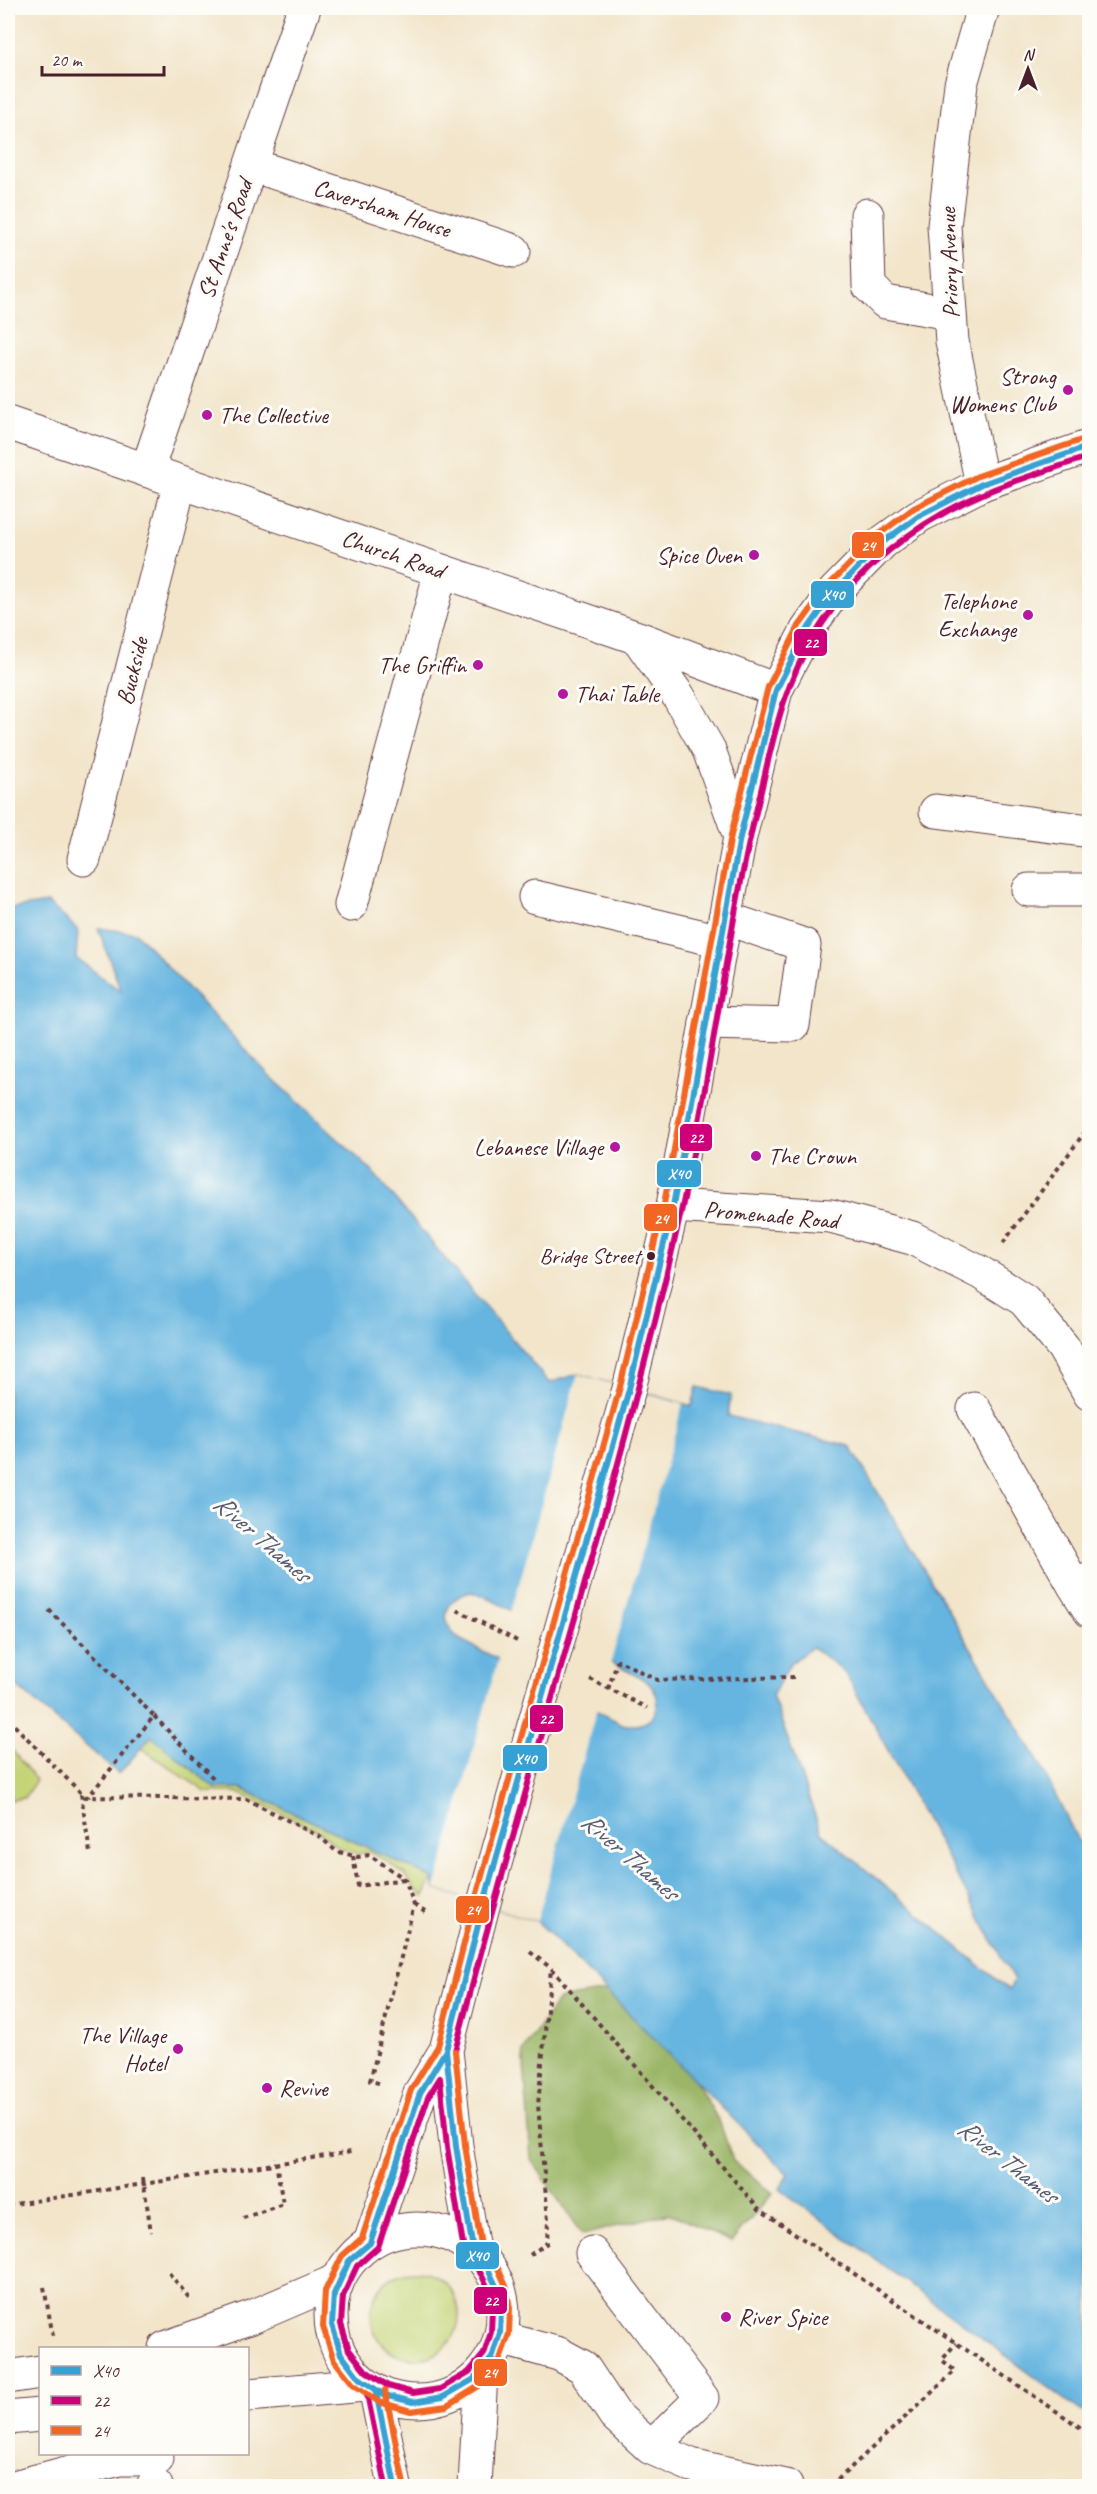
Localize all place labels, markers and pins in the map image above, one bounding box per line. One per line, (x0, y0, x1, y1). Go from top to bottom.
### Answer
place label: Strong Womens Club (949, 361, 1058, 419)
marker: Strong Womens Club (1061, 383, 1075, 397)
place label: The Collective (219, 400, 330, 430)
marker: The Collective (200, 408, 214, 422)
place label: Spice Oven (656, 540, 743, 570)
marker: Spice Oven (747, 548, 761, 562)
place label: Telephone Exchange (938, 586, 1018, 644)
marker: Telephone Exchange (1021, 608, 1035, 622)
place label: The Griffin (378, 650, 467, 680)
marker: The Griffin (471, 658, 485, 672)
place label: Thai Table (575, 679, 661, 709)
marker: Thai Table (556, 687, 570, 701)
place label: Lebanese Village (474, 1132, 605, 1162)
marker: Lebanese Village (608, 1140, 622, 1154)
place label: The Crown (768, 1141, 857, 1171)
marker: The Crown (749, 1149, 763, 1163)
place label: Bridge Street (540, 1242, 643, 1270)
marker: Bridge Street (645, 1250, 657, 1262)
place label: The Village Hotel (79, 2020, 170, 2078)
marker: The Village Hotel (171, 2042, 185, 2056)
place label: Revive (279, 2073, 330, 2103)
marker: Revive (260, 2081, 274, 2095)
place label: River Spice (738, 2302, 830, 2332)
marker: River Spice (719, 2310, 733, 2324)

